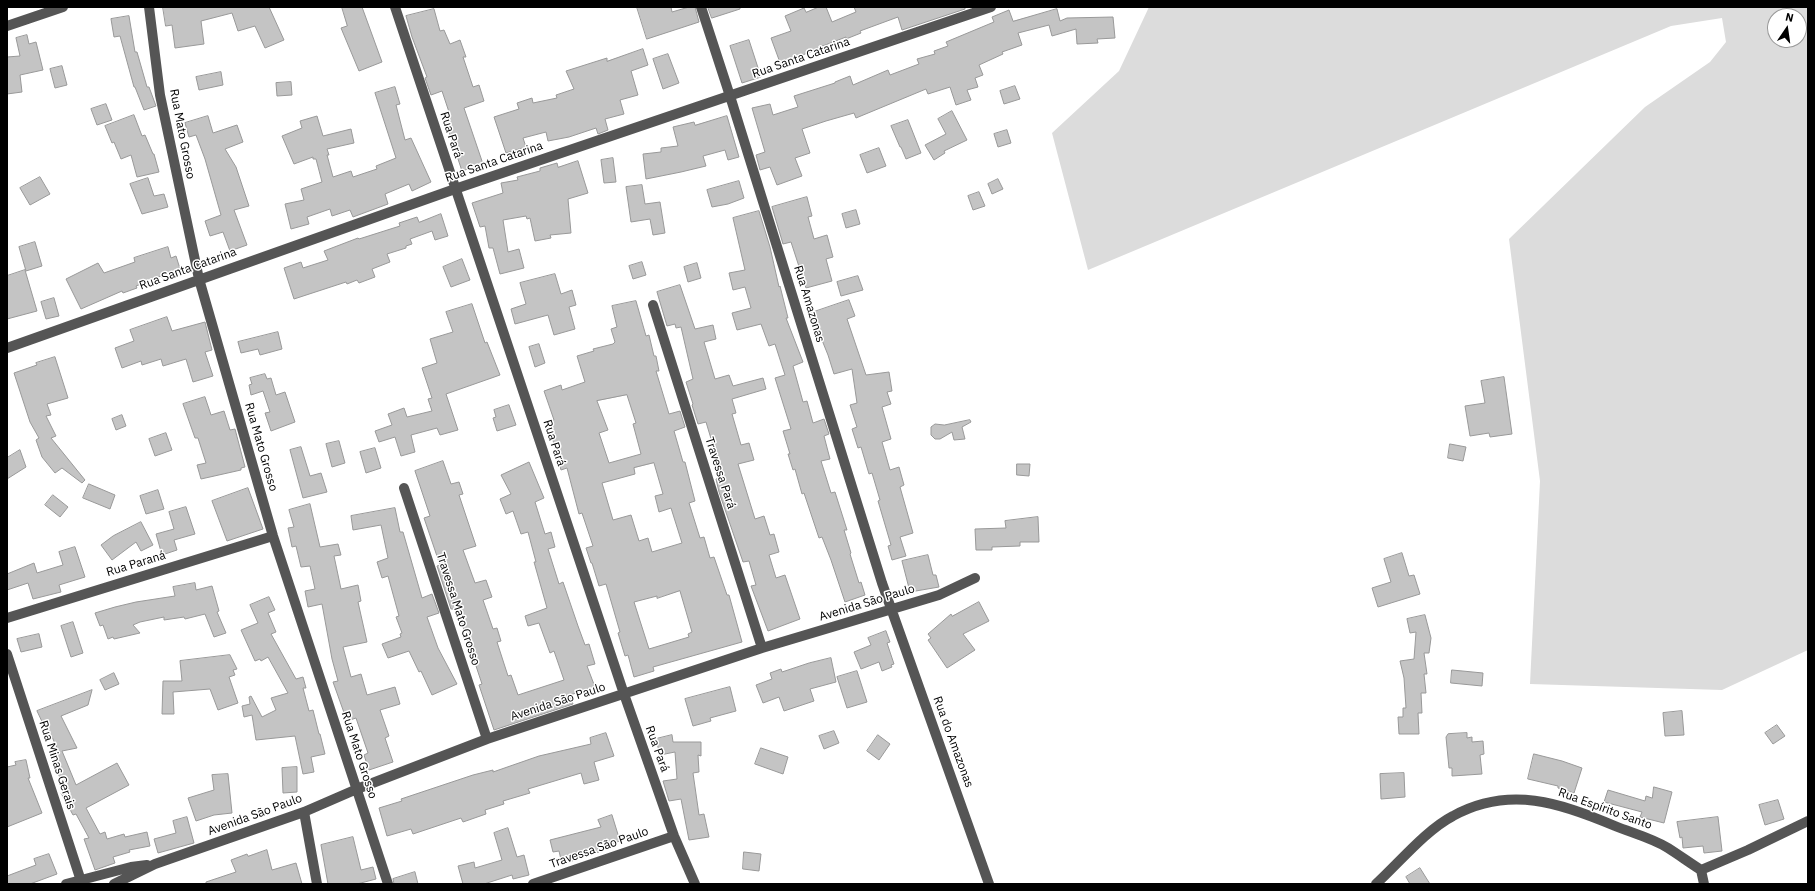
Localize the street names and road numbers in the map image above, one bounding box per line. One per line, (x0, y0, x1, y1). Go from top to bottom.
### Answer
street label: Rua Santa Catarina (750, 35, 852, 81)
street label: Rua Mato Grosso (166, 88, 198, 180)
street label: Rua Pará (437, 110, 465, 160)
street label: Rua Santa Catarina (443, 139, 545, 185)
street label: Rua Santa Catarina (137, 245, 239, 293)
street label: Rua Amazonas (790, 264, 828, 344)
street label: Rua Mato Grosso (241, 401, 281, 493)
street label: Rua Pará (540, 418, 568, 468)
street label: Travessa Pará (702, 435, 738, 511)
street label: Rua Paraná (105, 548, 167, 580)
street label: Travessa Mato Grosso (433, 551, 483, 667)
street label: Avenida São Paulo (817, 582, 917, 624)
street label: Avenida São Paulo (509, 680, 607, 724)
street label: Rua do Amazonas (930, 694, 976, 790)
street label: Rua Mato Grosso (338, 709, 380, 801)
street label: Rua Minas Gerais (36, 719, 78, 811)
street label: Rua Pará (642, 724, 672, 774)
street label: Rua Espírito Santo (1556, 785, 1654, 833)
street label: Avenida São Paulo (206, 791, 304, 839)
street label: Travessa São Paulo (548, 824, 650, 872)

